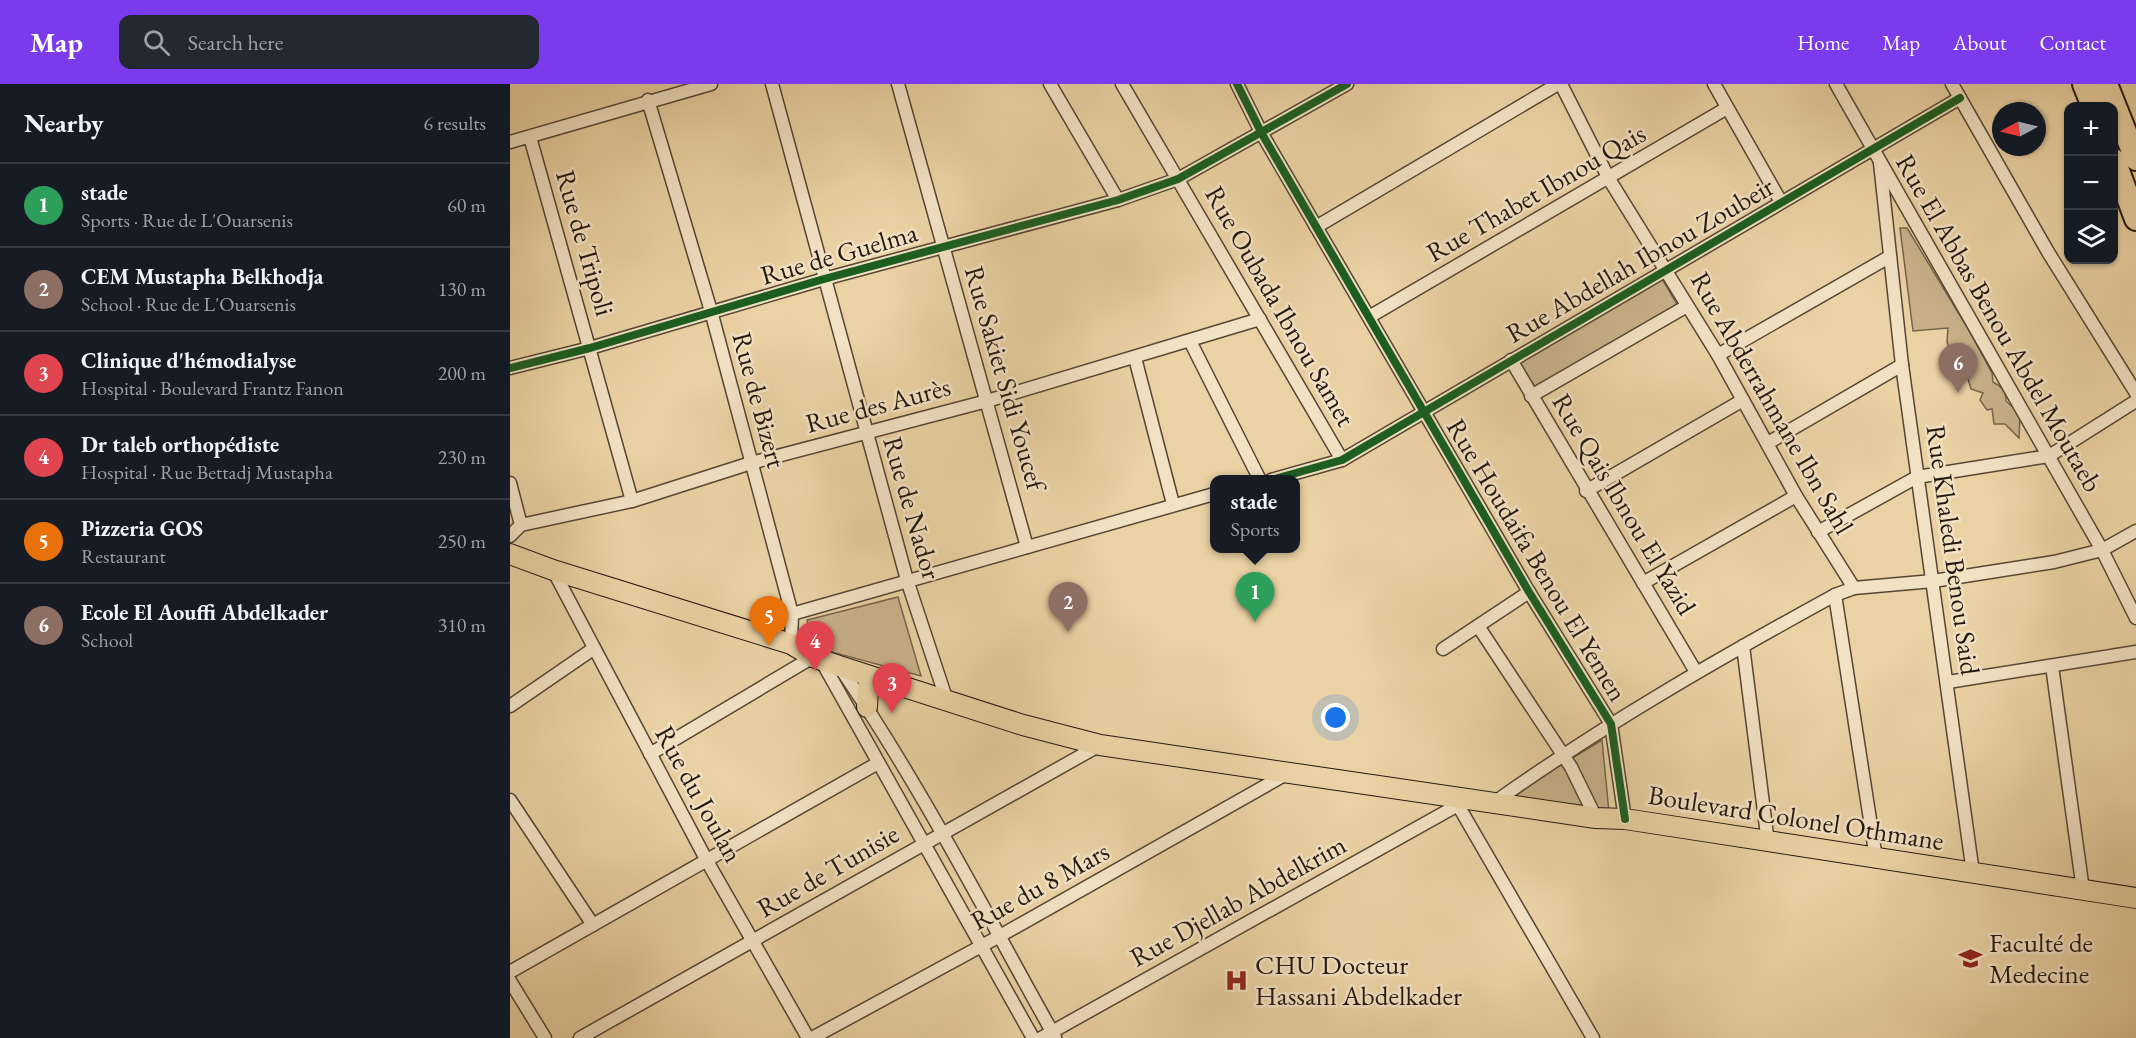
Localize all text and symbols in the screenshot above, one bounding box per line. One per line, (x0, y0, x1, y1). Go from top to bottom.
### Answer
search box (119, 15, 539, 69)
text: Map (30, 24, 83, 60)
icon: search (140, 26, 173, 59)
text: Search here (188, 28, 283, 57)
text: Home (1797, 29, 1849, 56)
text: Map (1882, 29, 1920, 56)
text: About (1953, 29, 2006, 56)
text: Contact (2039, 29, 2106, 56)
north arrow (1992, 102, 2046, 156)
map controls (2064, 102, 2118, 264)
button: + (2064, 102, 2118, 156)
text: Nearby (24, 106, 104, 140)
text: 6 results (423, 110, 486, 136)
street label: Rue Thabet Ibnou Qais (1420, 116, 1652, 270)
street label: Rue El Abbas Benou Abdel Moutaeb (1888, 147, 2111, 498)
button: − (2064, 156, 2118, 210)
street label: Rue de Tripoli (548, 166, 623, 320)
street label: Rue Abdellah Ibnou Zoubeir (1500, 169, 1780, 351)
text: stade (81, 178, 128, 207)
street label: Rue Oubada Ibnou Samet (1197, 179, 1364, 433)
text: 1 (38, 192, 49, 218)
text: 60 m (447, 192, 486, 218)
text: Sports · Rue de L'Ouarsenis (81, 207, 293, 233)
button: layers (2064, 210, 2118, 264)
street label: Rue de Guelma (756, 214, 922, 293)
text: CEM Mustapha Belkhodja (81, 262, 323, 291)
street label: Rue Sakiet Sidi Youcef (957, 262, 1055, 497)
street label: Rue Abderrahmane Ibn Sahl (1683, 265, 1862, 540)
text: 2 (38, 276, 49, 302)
text: 130 m (438, 276, 486, 302)
text: School · Rue de L'Ouarsenis (81, 291, 296, 317)
street label: Rue de Bizert (725, 328, 795, 472)
pin: 6 (1938, 344, 1978, 393)
text: Clinique d'hémodialyse (81, 346, 296, 375)
text: 3 (38, 360, 49, 386)
text: 200 m (438, 360, 486, 386)
street label: Rue des Aurès (801, 368, 954, 441)
text: Hospital · Boulevard Frantz Fanon (81, 375, 344, 401)
street label: Rue Qais Ibnou El Yazid (1544, 386, 1705, 621)
street label: Rue Houdaifa Benou El Yemen (1439, 412, 1636, 708)
street label: Rue Khaledi Benou Said (1919, 423, 1988, 678)
text: Dr taleb orthopédiste (81, 430, 279, 459)
street label: Rue de Nador (875, 432, 950, 583)
text: 4 (38, 444, 49, 470)
text: 230 m (438, 444, 486, 470)
text: Hospital · Rue Bettadj Mustapha (81, 459, 333, 485)
popup (1210, 475, 1300, 553)
text: stade (1231, 487, 1277, 516)
text: Pizzeria GOS (81, 514, 203, 543)
text: Sports (1231, 516, 1280, 542)
text: 5 (38, 528, 49, 554)
text: 250 m (438, 528, 486, 554)
text: Restaurant (81, 543, 166, 569)
pin: 1 (1236, 572, 1274, 622)
pin: 2 (1048, 582, 1088, 632)
pin: 5 (750, 596, 788, 646)
text: Ecole El Aouffi Abdelkader (81, 598, 328, 627)
text: 6 (38, 612, 49, 638)
text: 310 m (438, 612, 486, 638)
pin: 4 (796, 622, 834, 671)
text: School (81, 627, 133, 653)
pin: 3 (872, 664, 911, 713)
your location (1321, 703, 1350, 732)
street label: Rue du Joulan (648, 719, 751, 868)
street label: Boulevard Colonel Othmane (1646, 777, 1946, 858)
street label: Rue de Tunisie (751, 816, 905, 925)
street label: Rue Djellab Abdelkrim (1123, 827, 1352, 975)
street label: Rue du 8 Mars (964, 833, 1115, 938)
place label: Faculté de Medecine (1989, 925, 2093, 991)
school or university icon: Faculté de Medecine (1958, 946, 1984, 972)
place label: CHU Docteur Hassani Abdelkader (1255, 947, 1462, 1013)
hospital icon: CHU Docteur Hassani Abdelkader (1224, 968, 1250, 994)

